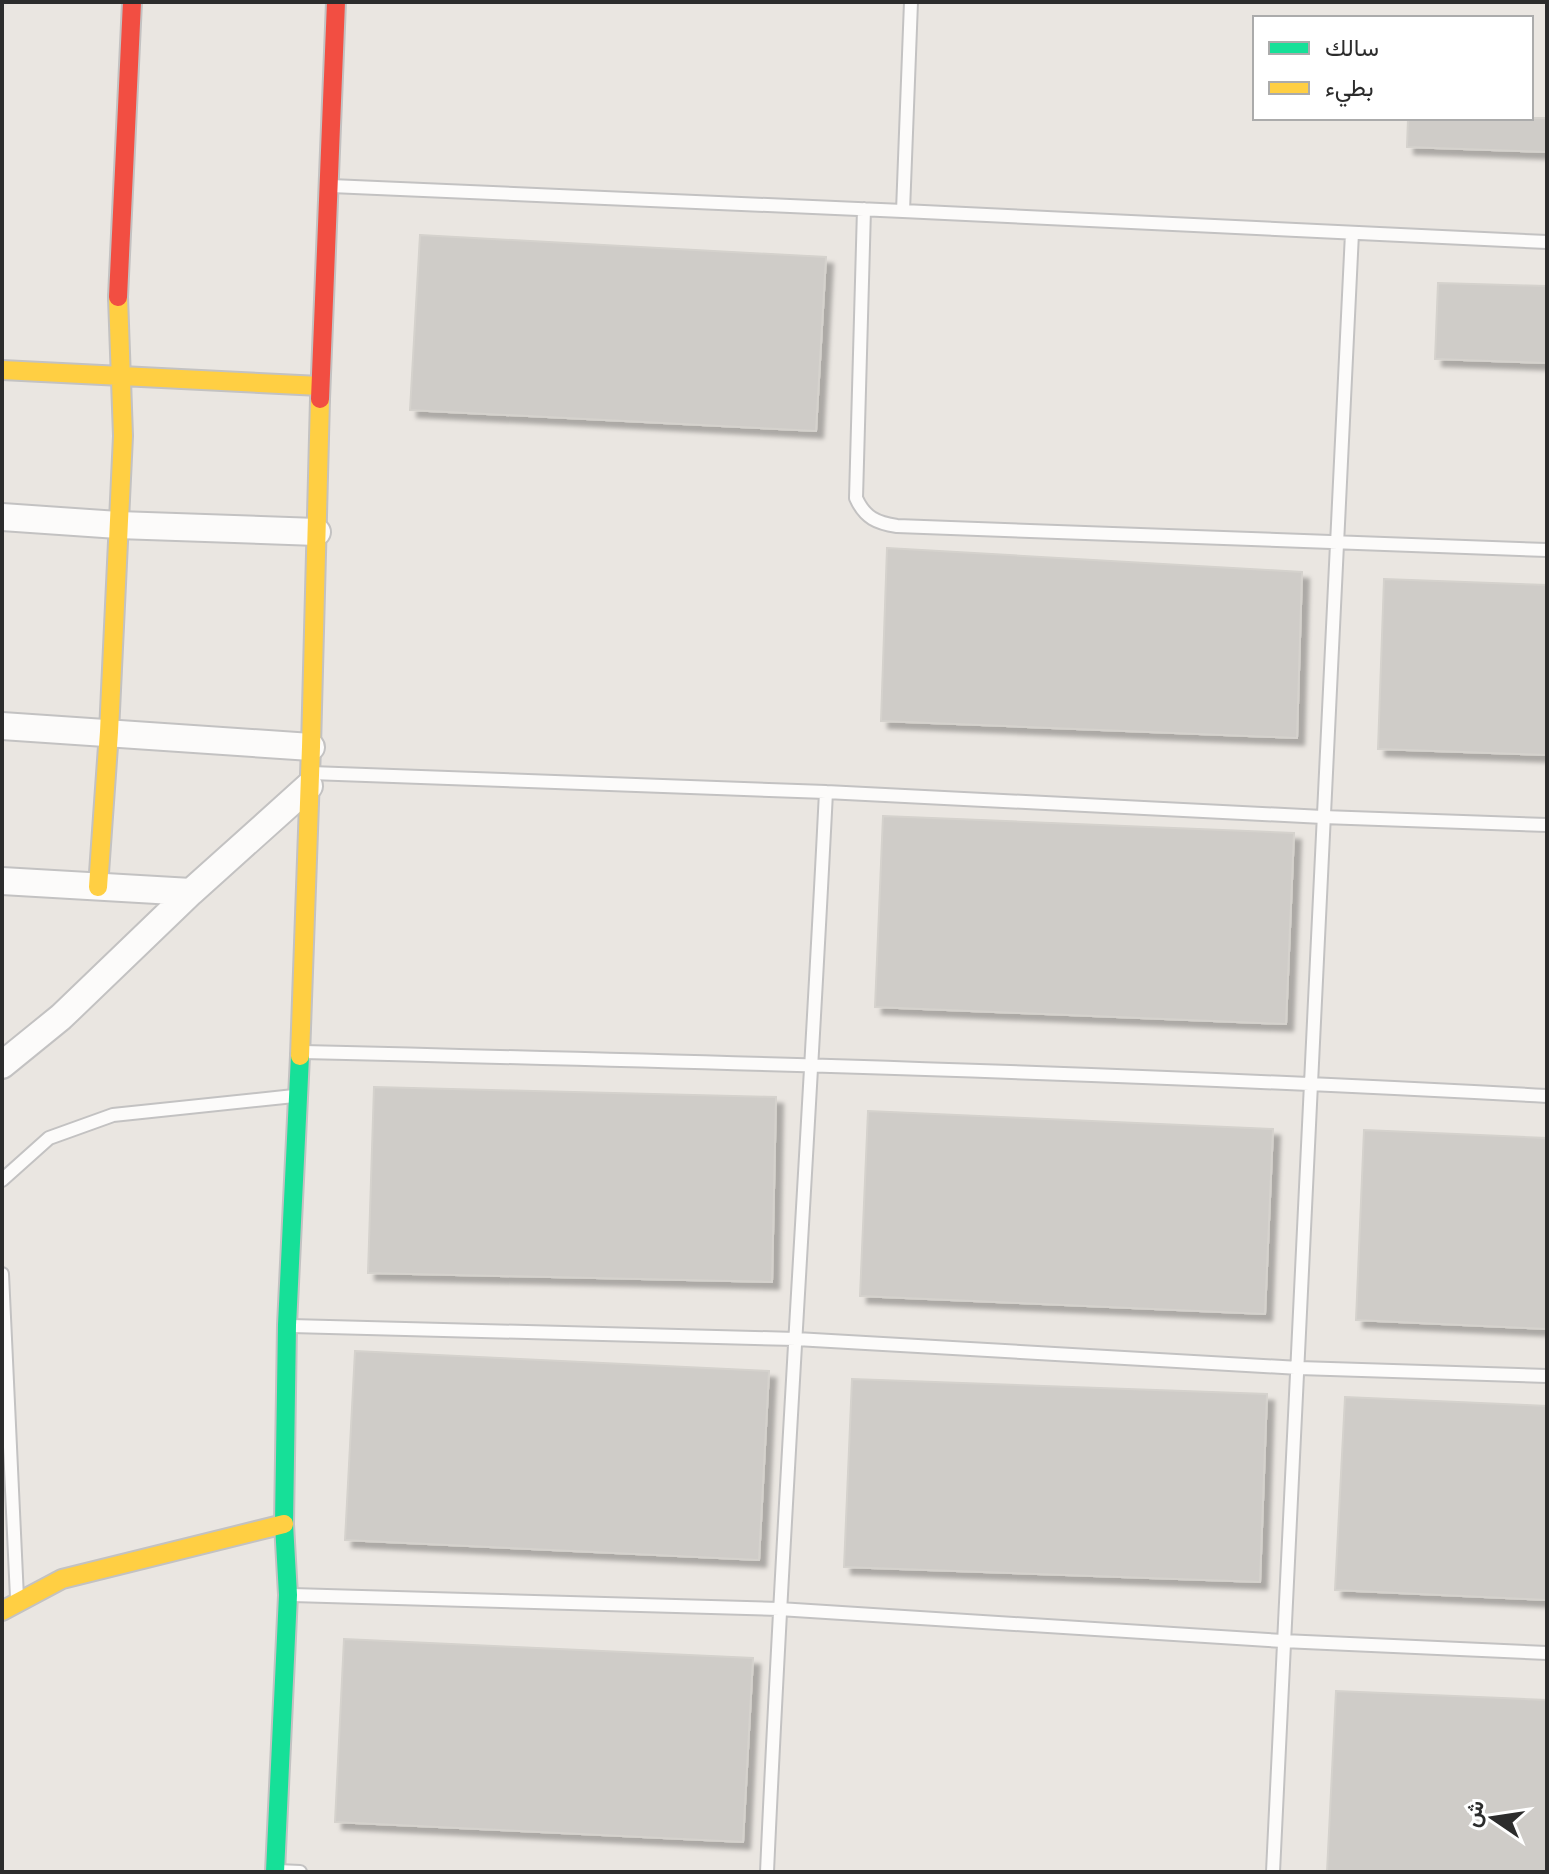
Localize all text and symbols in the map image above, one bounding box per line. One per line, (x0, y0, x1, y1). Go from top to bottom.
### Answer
legend (1253, 16, 1533, 120)
text: سالك (1325, 33, 1379, 62)
text: بطيء (1325, 73, 1374, 107)
north arrow (1453, 1778, 1533, 1858)
text: ش (1458, 1798, 1490, 1830)

